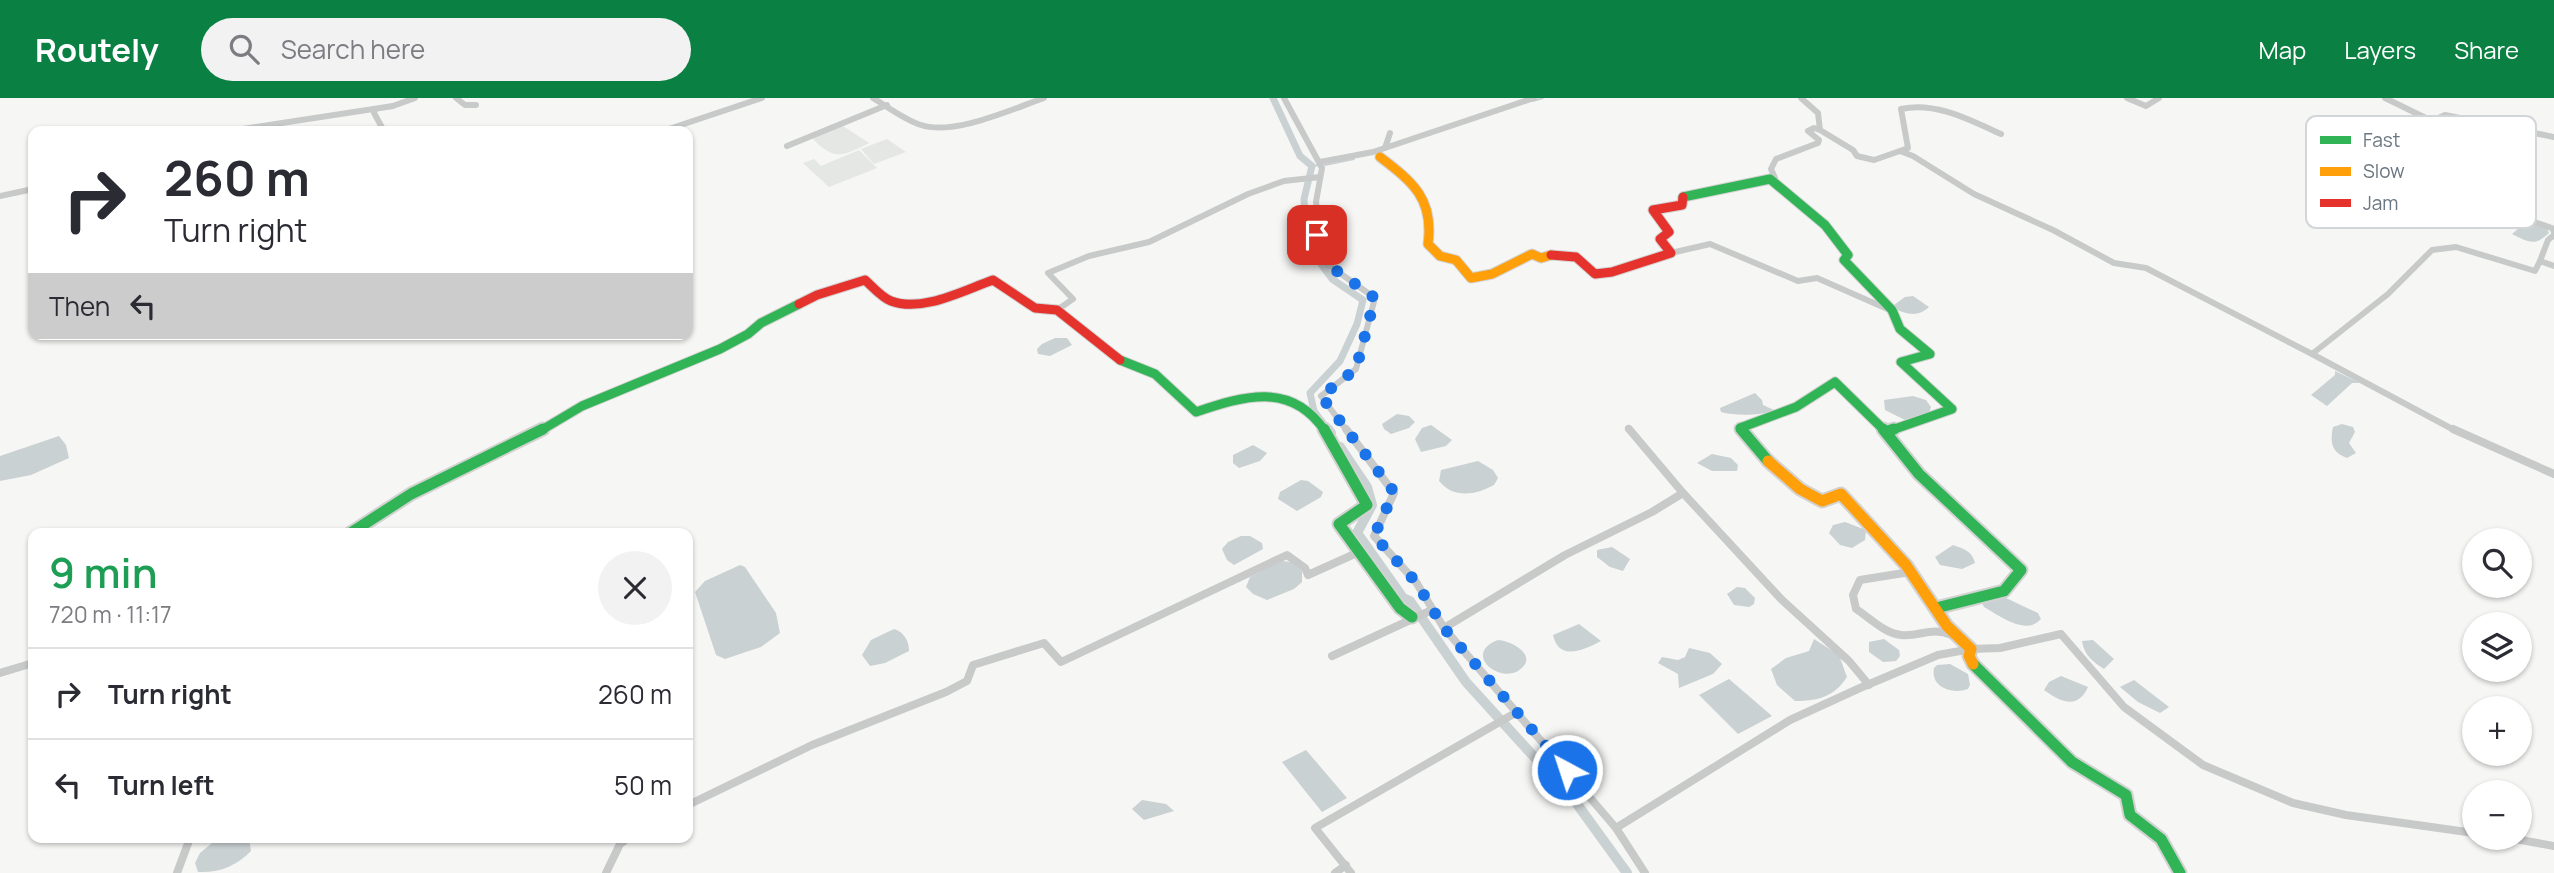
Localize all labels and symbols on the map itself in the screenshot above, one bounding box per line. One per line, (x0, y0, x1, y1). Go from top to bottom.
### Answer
legend (2306, 116, 2536, 228)
text: Fast (2363, 127, 2400, 153)
text: Slow (2363, 158, 2405, 184)
text: Jam (2363, 190, 2398, 216)
pin (1287, 205, 1347, 265)
position arrow (1530, 733, 1604, 807)

